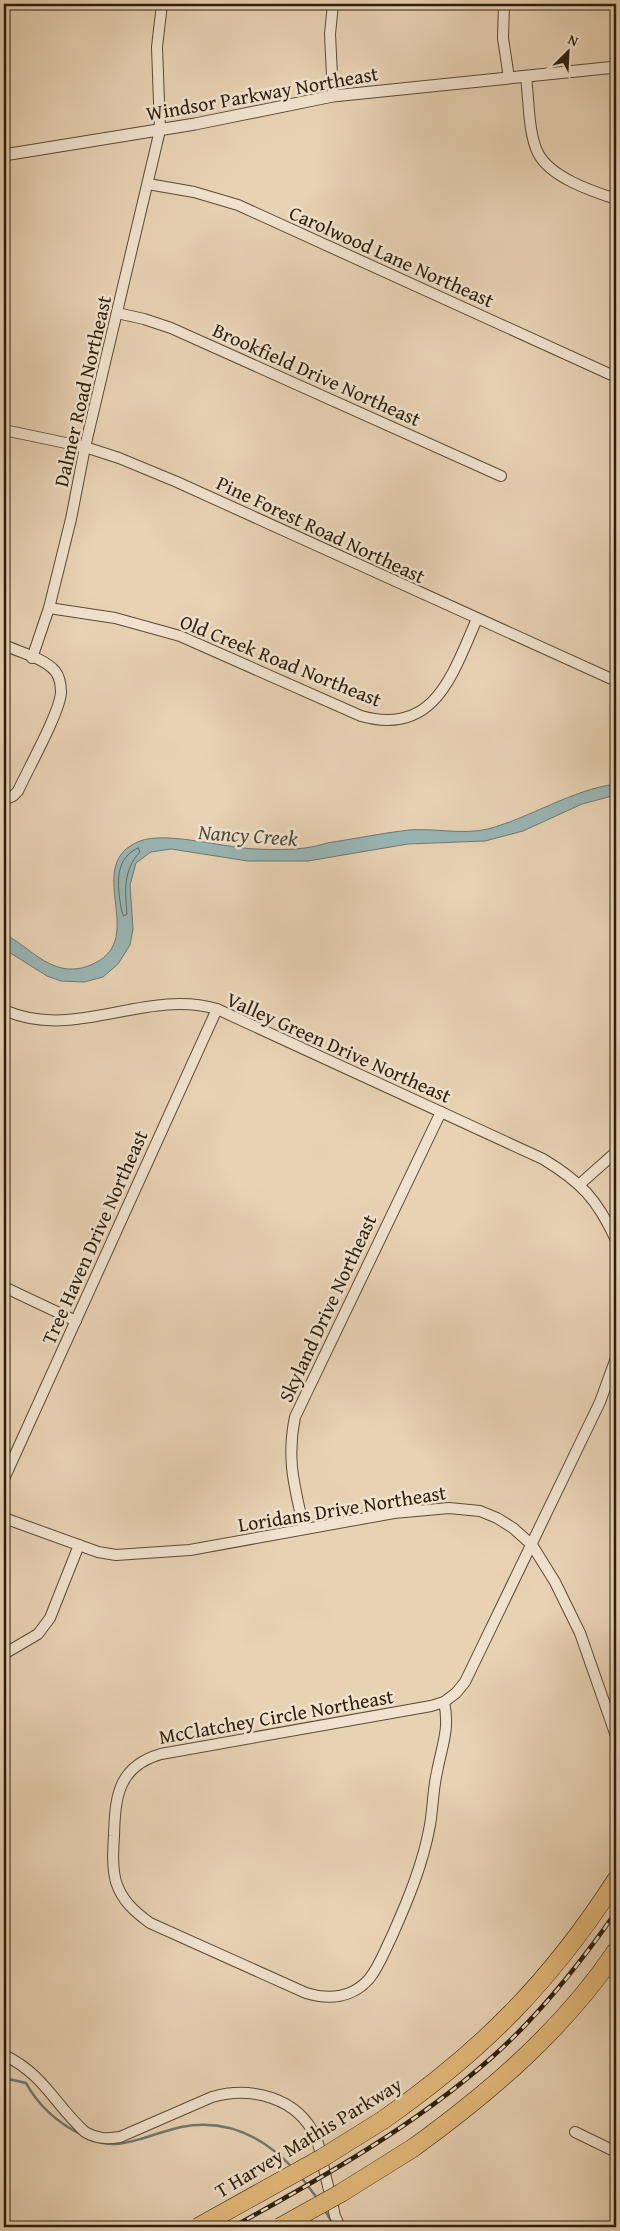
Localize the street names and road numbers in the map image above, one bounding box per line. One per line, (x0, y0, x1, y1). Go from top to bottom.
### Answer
street label: Windsor Parkway Northeast (144, 58, 380, 128)
street label: Carolwood Lane Northeast (285, 198, 499, 314)
street label: Dalmer Road Northeast (46, 292, 118, 490)
street label: Brookfield Drive Northeast (208, 315, 426, 433)
street label: Pine Forest Road Northeast (212, 468, 430, 590)
street label: Old Creek Road Northeast (176, 606, 386, 714)
street label: Valley Green Drive Northeast (222, 984, 456, 1110)
street label: Tree Haven Drive Northeast (34, 1125, 154, 1349)
street label: Skyland Drive Northeast (271, 1209, 383, 1407)
street label: Loridans Drive Northeast (236, 1477, 448, 1539)
street label: McClatchey Circle Northeast (156, 1681, 396, 1751)
street label: T Harvey Mathis Parkway (209, 2069, 407, 2204)

